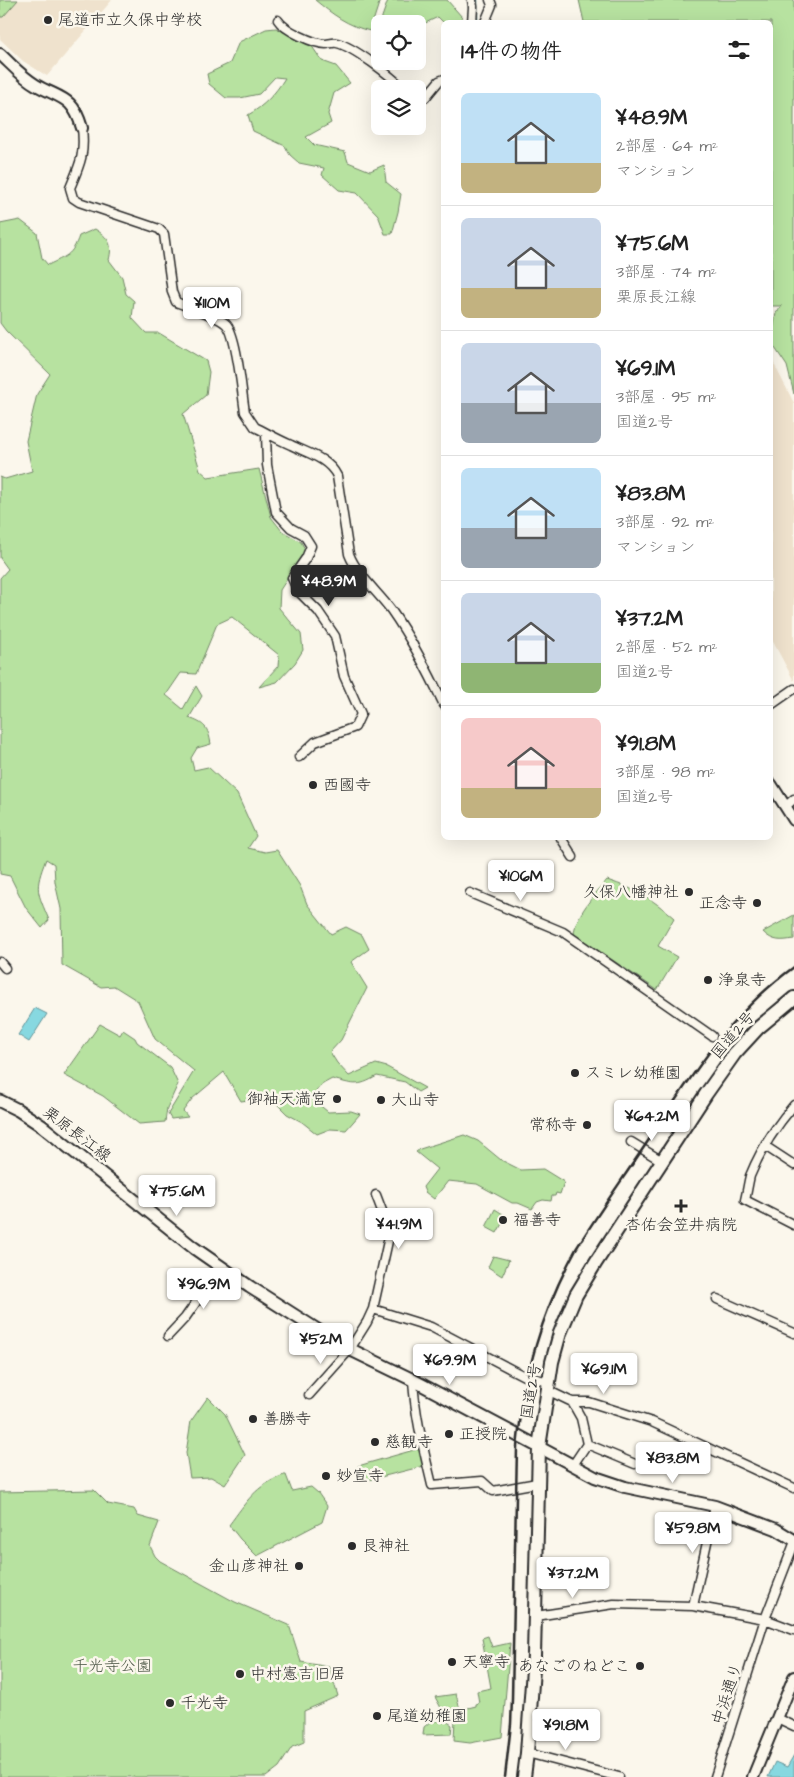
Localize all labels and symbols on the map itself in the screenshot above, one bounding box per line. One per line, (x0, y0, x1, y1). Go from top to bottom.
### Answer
place label: 尾道市立久保中学校 (58, 9, 202, 31)
marker: 尾道市立久保中学校 (42, 14, 54, 26)
pin: ¥110M (177, 286, 247, 329)
pin: ¥48.9M (288, 564, 370, 607)
place label: 西國寺 (323, 774, 371, 796)
marker: 西國寺 (307, 779, 319, 791)
pin: ¥106M (486, 860, 556, 902)
place label: 久保八幡神社 (583, 881, 679, 903)
marker: 久保八幡神社 (683, 886, 695, 898)
place label: 正念寺 (699, 892, 747, 914)
marker: 正念寺 (751, 897, 763, 909)
place label: 浄泉寺 (718, 969, 766, 991)
marker: 浄泉寺 (702, 974, 714, 986)
street label: 国道2号 (706, 1006, 760, 1064)
place label: スミレ幼稚園 (585, 1062, 681, 1084)
marker: スミレ幼稚園 (569, 1067, 581, 1079)
place label: 御袖天満宮 (247, 1088, 327, 1110)
place label: 大山寺 (391, 1089, 439, 1111)
marker: 御袖天満宮 (331, 1093, 343, 1105)
marker: 大山寺 (375, 1094, 387, 1106)
pin: ¥64.2M (611, 1100, 693, 1142)
street label: 栗原長江線 (38, 1101, 116, 1167)
place label: 常称寺 (529, 1114, 577, 1136)
marker: 常称寺 (581, 1119, 593, 1131)
pin: ¥75.6M (136, 1174, 218, 1217)
marker: 杏佑会笠井病院 (674, 1199, 688, 1213)
pin: ¥41.9M (358, 1208, 440, 1250)
place label: 福善寺 (513, 1209, 561, 1231)
marker: 福善寺 (497, 1214, 509, 1226)
place label: 杏佑会笠井病院 (625, 1214, 737, 1236)
pin: ¥96.9M (163, 1268, 245, 1310)
pin: ¥52M (291, 1322, 351, 1365)
pin: ¥69.9M (409, 1344, 491, 1386)
pin: ¥69.1M (563, 1352, 645, 1395)
street label: 国道2号 (516, 1361, 546, 1421)
place label: 善勝寺 (263, 1408, 311, 1430)
marker: 善勝寺 (247, 1413, 259, 1425)
place label: 正授院 (459, 1423, 507, 1445)
marker: 正授院 (443, 1428, 455, 1440)
place label: 慈観寺 (385, 1431, 433, 1453)
marker: 慈観寺 (369, 1436, 381, 1448)
pin: ¥83.8M (632, 1442, 714, 1484)
place label: 妙宣寺 (336, 1465, 384, 1487)
marker: 妙宣寺 (320, 1470, 332, 1482)
pin: ¥59.8M (652, 1512, 734, 1554)
place label: 艮神社 (362, 1535, 410, 1557)
marker: 艮神社 (346, 1540, 358, 1552)
place label: 金山彦神社 (209, 1555, 289, 1577)
pin: ¥37.2M (532, 1556, 614, 1599)
marker: 金山彦神社 (293, 1560, 305, 1572)
place label: 天寧寺 (462, 1651, 510, 1673)
park label: 千光寺公園 (72, 1655, 152, 1677)
place label: あなごのねどこ (518, 1655, 630, 1677)
marker: 天寧寺 (446, 1656, 458, 1668)
marker: あなごのねどこ (634, 1660, 646, 1672)
street label: 中浜通り (707, 1660, 747, 1728)
place label: 中村憲吉旧居 (250, 1663, 346, 1685)
marker: 中村憲吉旧居 (234, 1668, 246, 1680)
place label: 千光寺 (180, 1692, 228, 1714)
marker: 千光寺 (164, 1697, 176, 1709)
place label: 尾道幼稚園 (387, 1705, 467, 1727)
pin: ¥91.8M (525, 1708, 607, 1751)
marker: 尾道幼稚園 (371, 1710, 383, 1722)

